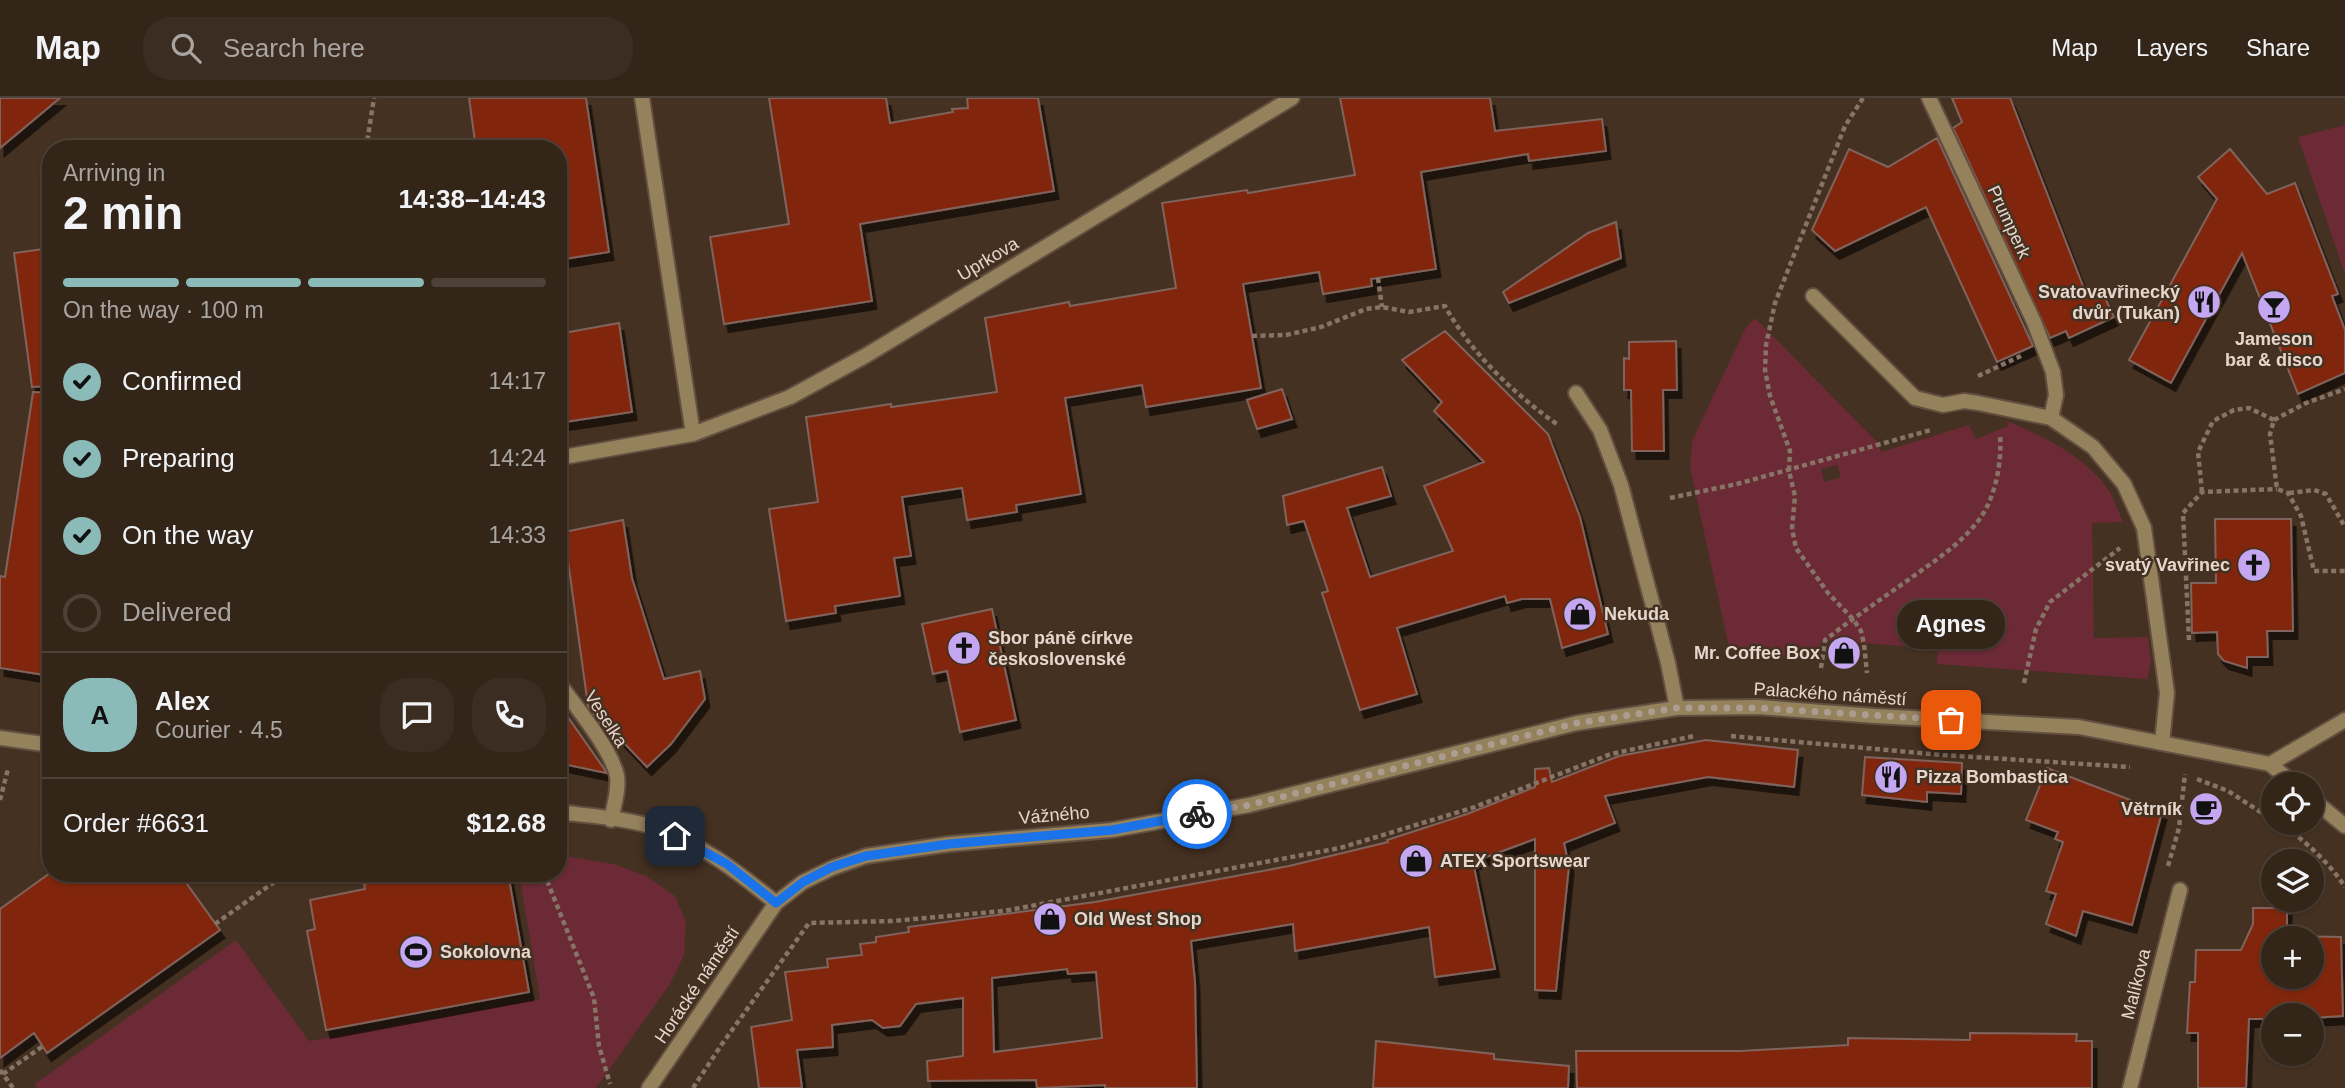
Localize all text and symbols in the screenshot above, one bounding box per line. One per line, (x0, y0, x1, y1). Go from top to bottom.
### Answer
search box (143, 17, 633, 80)
text: Map (35, 29, 101, 66)
icon: search (167, 29, 205, 67)
text: Search here (223, 33, 365, 63)
text: Map (2051, 34, 2098, 61)
text: Layers (2136, 34, 2208, 61)
text: Share (2246, 34, 2310, 61)
text: Arriving in (63, 160, 165, 186)
street label: Prumperk (1983, 182, 2035, 262)
text: 14:38–14:43 (399, 184, 546, 214)
text: 2 min (63, 187, 183, 239)
street label: Uprkova (954, 233, 1023, 285)
place label: Svatovavřinecký dvůr (Tukan) (2038, 282, 2180, 323)
restaurant icon: Svatovavřinecký dvůr (Tukan) (2185, 283, 2223, 321)
bar icon: Jameson bar & disco (2255, 288, 2293, 326)
text: On the way · 100 m (63, 297, 264, 323)
place label: Jameson bar & disco (2225, 329, 2323, 370)
icon: check (63, 363, 101, 401)
text: Confirmed (122, 366, 242, 396)
text: 14:17 (488, 368, 546, 394)
icon: check (63, 440, 101, 478)
text: Preparing (122, 443, 235, 473)
text: 14:24 (488, 445, 546, 471)
icon: check (63, 517, 101, 555)
text: On the way (122, 520, 254, 550)
text: 14:33 (488, 522, 546, 548)
church icon: svatý Vavřinec (2235, 546, 2273, 584)
place label: svatý Vavřinec (2105, 555, 2230, 575)
shop icon: Nekuda (1561, 595, 1599, 633)
text: Delivered (122, 597, 232, 627)
callout: Agnes (1897, 601, 2005, 650)
place label: Nekuda (1604, 604, 1670, 624)
text: Agnes (1916, 611, 1986, 637)
place label: Sbor páně církve československé (988, 628, 1133, 669)
church icon: Sbor páně církve československé (945, 629, 983, 667)
shop icon: Mr. Coffee Box (1825, 634, 1863, 672)
place label: Mr. Coffee Box (1694, 643, 1820, 663)
button: chat (380, 678, 454, 752)
button: phone (472, 678, 546, 752)
street label: Palackého náměstí (1753, 679, 1907, 709)
text: Alex (155, 686, 210, 716)
street label: Veselka (580, 687, 632, 752)
pin (1921, 690, 1981, 750)
text: A (91, 700, 109, 730)
icon: bag (1932, 701, 1970, 739)
text: Courier · 4.5 (155, 717, 283, 743)
restaurant icon: Pizza Bombastica (1872, 758, 1910, 796)
place label: Pizza Bombastica (1916, 767, 2069, 787)
map controls (2261, 772, 2324, 1066)
button: locate (2261, 772, 2324, 835)
courier (1162, 779, 1232, 849)
cafe icon: Větrník (2187, 790, 2225, 828)
icon: bike (1178, 795, 1216, 833)
place label: Větrník (2121, 799, 2183, 819)
street label: Vážného (1018, 802, 1090, 828)
pin (645, 806, 705, 866)
text: Order #6631 (63, 808, 209, 838)
text: $12.68 (466, 808, 546, 838)
icon: home (656, 817, 694, 855)
shop icon: ATEX Sportswear (1397, 842, 1435, 880)
button: layers (2261, 849, 2324, 912)
place label: ATEX Sportswear (1440, 851, 1590, 871)
shop icon: Old West Shop (1031, 900, 1069, 938)
place label: Old West Shop (1074, 909, 1202, 929)
street label: Horácké náměstí (651, 923, 743, 1047)
button: + (2261, 926, 2324, 989)
sports icon: Sokolovna (397, 933, 435, 971)
place label: Sokolovna (440, 942, 532, 962)
street label: Malíkova (2118, 946, 2155, 1021)
button: − (2261, 1003, 2324, 1066)

